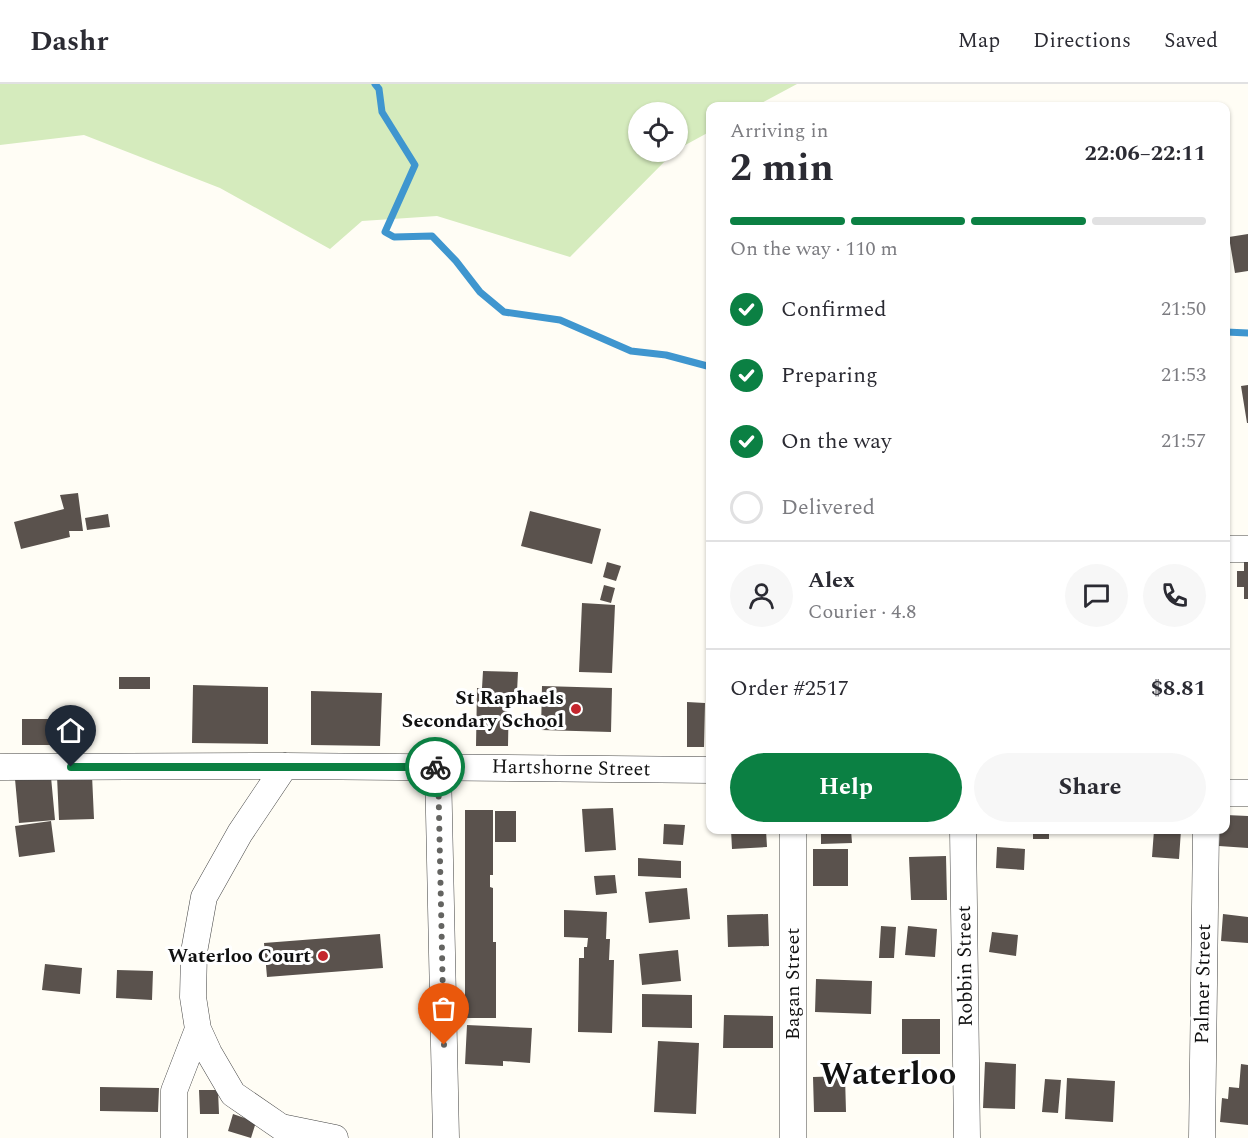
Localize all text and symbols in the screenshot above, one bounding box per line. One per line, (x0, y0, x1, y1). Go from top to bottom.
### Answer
text: Dashr (30, 20, 108, 63)
text: Map (958, 25, 1000, 57)
text: Directions (1033, 25, 1131, 57)
text: Saved (1164, 25, 1218, 57)
map controls (628, 102, 688, 162)
button: locate (628, 102, 688, 162)
text: Arriving in (730, 116, 828, 146)
text: 22:06–22:11 (1084, 137, 1206, 170)
text: 2 min (730, 139, 834, 198)
text: On the way · 110 m (730, 234, 898, 264)
icon: check (730, 293, 763, 326)
text: Confirmed (781, 293, 887, 326)
text: 21:50 (1161, 294, 1206, 324)
icon: check (730, 359, 763, 392)
text: Preparing (781, 359, 878, 392)
text: 21:53 (1161, 360, 1206, 390)
icon: check (730, 425, 763, 458)
text: On the way (781, 425, 892, 458)
text: 21:57 (1161, 426, 1206, 456)
text: Delivered (781, 491, 875, 524)
button: person (730, 564, 793, 627)
text: Alex (808, 564, 855, 597)
button: chat (1065, 564, 1128, 627)
button: phone (1143, 564, 1206, 627)
text: Courier · 4.8 (808, 597, 916, 627)
text: Order #2517 (730, 672, 849, 705)
text: $8.81 (1151, 672, 1206, 705)
place label: St Raphaels Secondary School (402, 683, 564, 736)
marker: St Raphaels Secondary School (569, 702, 583, 716)
pin (45, 705, 96, 767)
icon: home (54, 714, 87, 747)
courier (405, 737, 465, 797)
icon: bike (419, 751, 452, 784)
street label: Hartshorne Street (491, 752, 651, 784)
button: Help (730, 753, 962, 822)
button: Share (974, 753, 1206, 822)
street label: Robbin Street (949, 905, 981, 1027)
street label: Palmer Street (1187, 924, 1219, 1044)
street label: Bagan Street (778, 928, 808, 1040)
place label: Waterloo Court (168, 941, 311, 971)
marker: Waterloo Court (316, 949, 330, 963)
pin (418, 983, 469, 1045)
icon: bag (427, 992, 460, 1025)
district label: Waterloo (820, 1050, 956, 1099)

